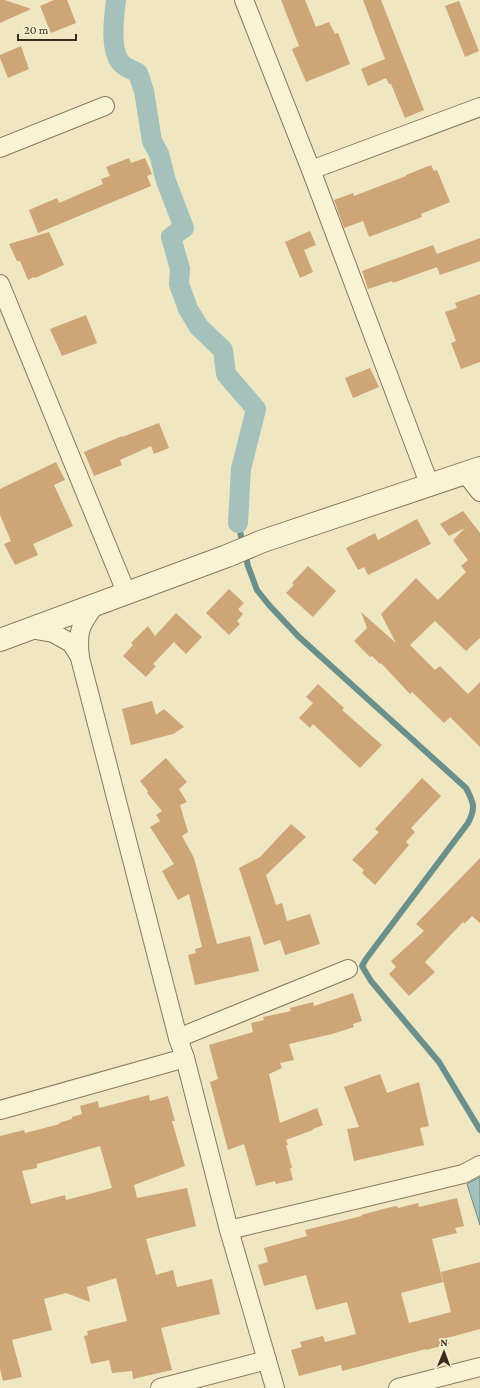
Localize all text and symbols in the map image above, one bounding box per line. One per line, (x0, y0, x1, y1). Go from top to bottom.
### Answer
scale bar (18, 16, 76, 42)
text: 20 m (24, 23, 49, 37)
north arrow (424, 1332, 464, 1372)
text: N (440, 1336, 449, 1348)

